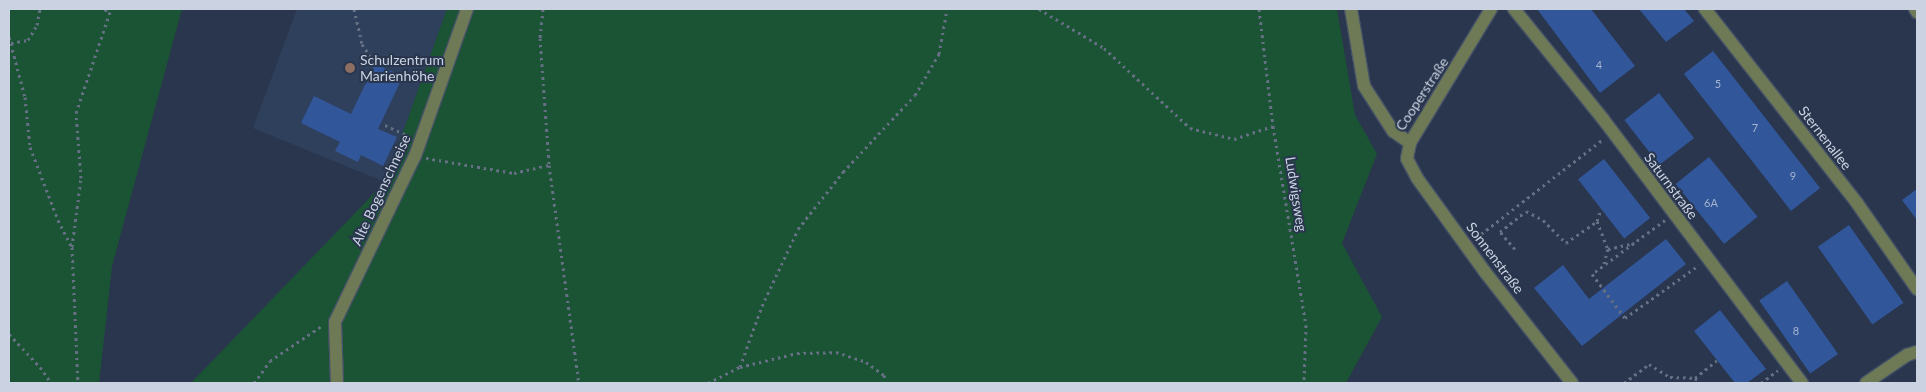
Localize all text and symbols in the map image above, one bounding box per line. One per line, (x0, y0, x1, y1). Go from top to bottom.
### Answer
place label: Schulzentrum Marienhöhe (360, 52, 444, 84)
street label: Cooperstraße (1392, 54, 1452, 134)
house number: 4 (1596, 58, 1602, 72)
marker: Schulzentrum Marienhöhe (344, 62, 356, 74)
house number: 5 (1715, 77, 1721, 91)
street label: Sternenallee (1795, 103, 1855, 173)
house number: 7 (1752, 121, 1758, 135)
street label: Alte Bogenschneise (348, 132, 414, 248)
street label: Saturnstraße (1641, 150, 1701, 222)
street label: Ludwigsweg (1282, 155, 1310, 233)
house number: 9 (1790, 169, 1796, 183)
house number: 6A (1704, 196, 1718, 210)
street label: Sonnenstraße (1463, 219, 1527, 297)
house number: 8 (1793, 324, 1799, 338)

